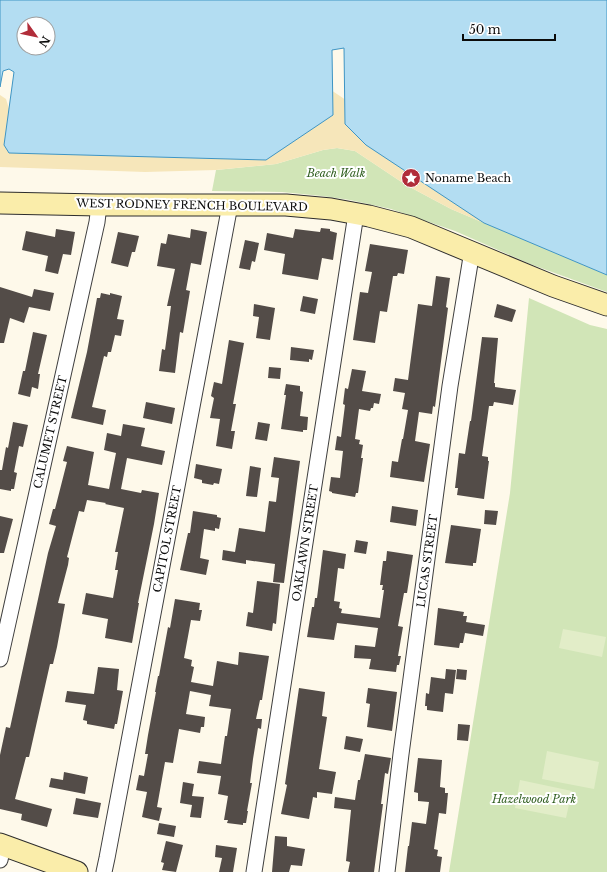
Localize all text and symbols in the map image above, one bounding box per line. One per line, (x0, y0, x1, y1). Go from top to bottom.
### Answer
north arrow (16, 16, 56, 56)
scale bar (463, 16, 555, 42)
text: 50 m (469, 22, 501, 37)
text: N (35, 33, 53, 50)
park label: Beach Walk (306, 166, 366, 180)
place icon: Noname Beach (400, 167, 422, 189)
place label: Noname Beach (425, 171, 511, 185)
street label: WEST RODNEY FRENCH BOULEVARD (75, 196, 308, 214)
street label: CALUMET STREET (30, 374, 70, 490)
street label: OAKLAWN STREET (289, 483, 321, 602)
street label: CAPITOL STREET (150, 484, 184, 594)
street label: LUCAS STREET (414, 513, 440, 609)
park label: Hazelwood Park (491, 792, 576, 806)

